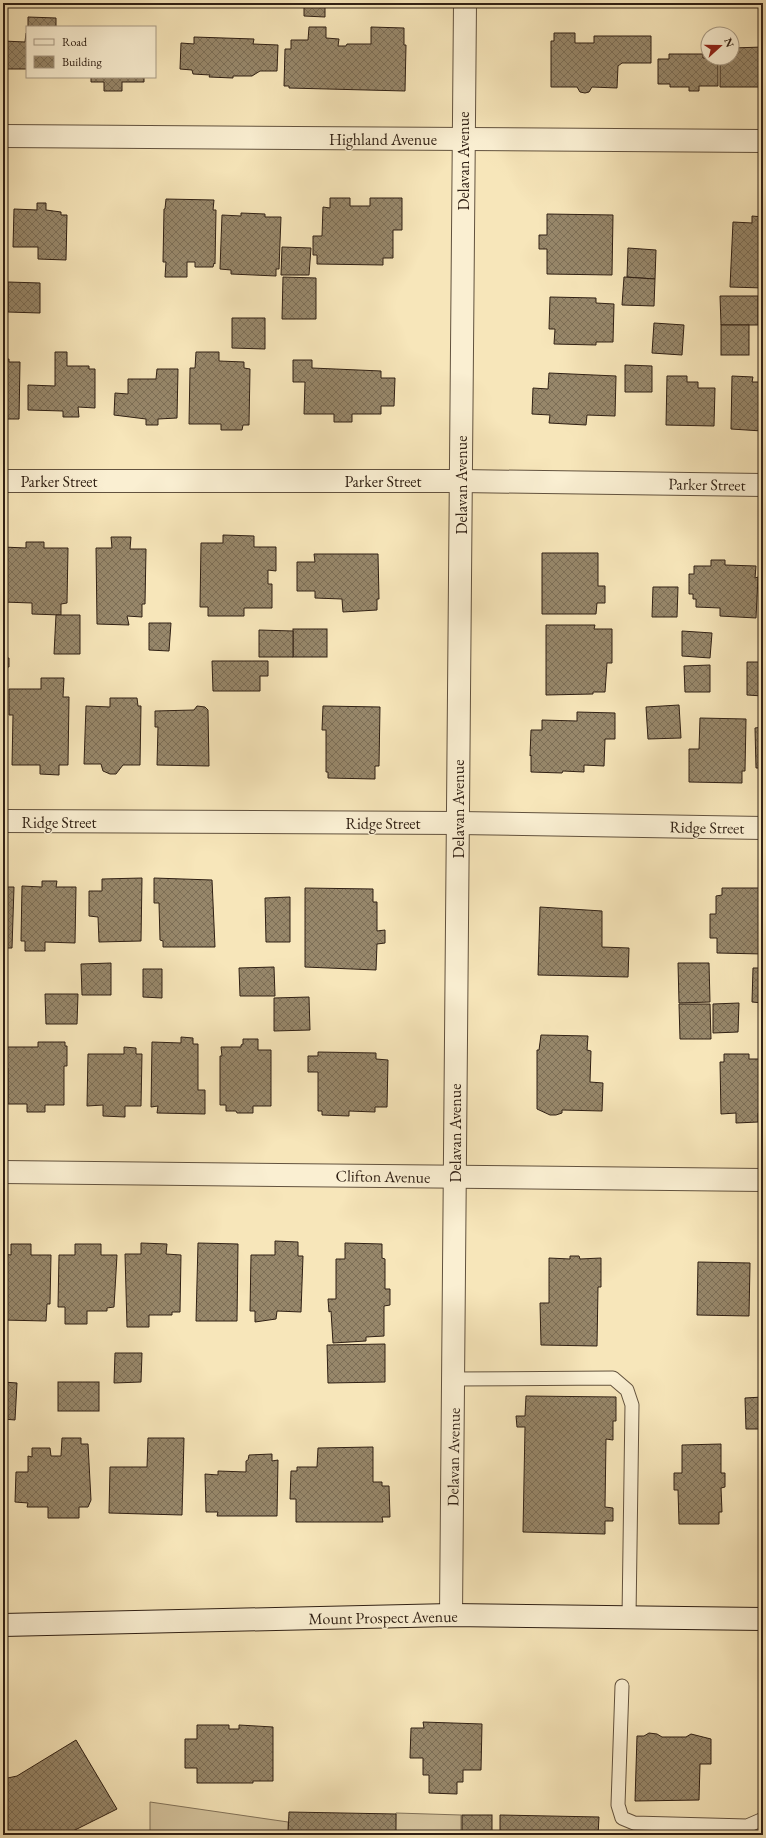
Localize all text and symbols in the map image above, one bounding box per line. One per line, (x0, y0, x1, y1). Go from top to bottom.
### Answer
legend (26, 26, 156, 78)
north arrow (700, 26, 740, 66)
text: Road (62, 34, 88, 50)
text: N (721, 36, 738, 49)
text: Building (62, 54, 103, 70)
street label: Delavan Avenue (453, 112, 474, 210)
street label: Highland Avenue (329, 129, 437, 150)
street label: Delavan Avenue (451, 436, 472, 534)
street label: Parker Street (20, 471, 98, 492)
street label: Parker Street (344, 471, 422, 492)
street label: Parker Street (668, 473, 746, 496)
street label: Delavan Avenue (448, 760, 469, 858)
street label: Ridge Street (22, 812, 96, 833)
street label: Ridge Street (346, 813, 420, 834)
street label: Ridge Street (669, 816, 745, 839)
street label: Delavan Avenue (445, 1084, 466, 1182)
street label: Clifton Avenue (335, 1165, 431, 1188)
street label: Delavan Avenue (442, 1407, 465, 1507)
street label: Mount Prospect Avenue (308, 1606, 458, 1629)

